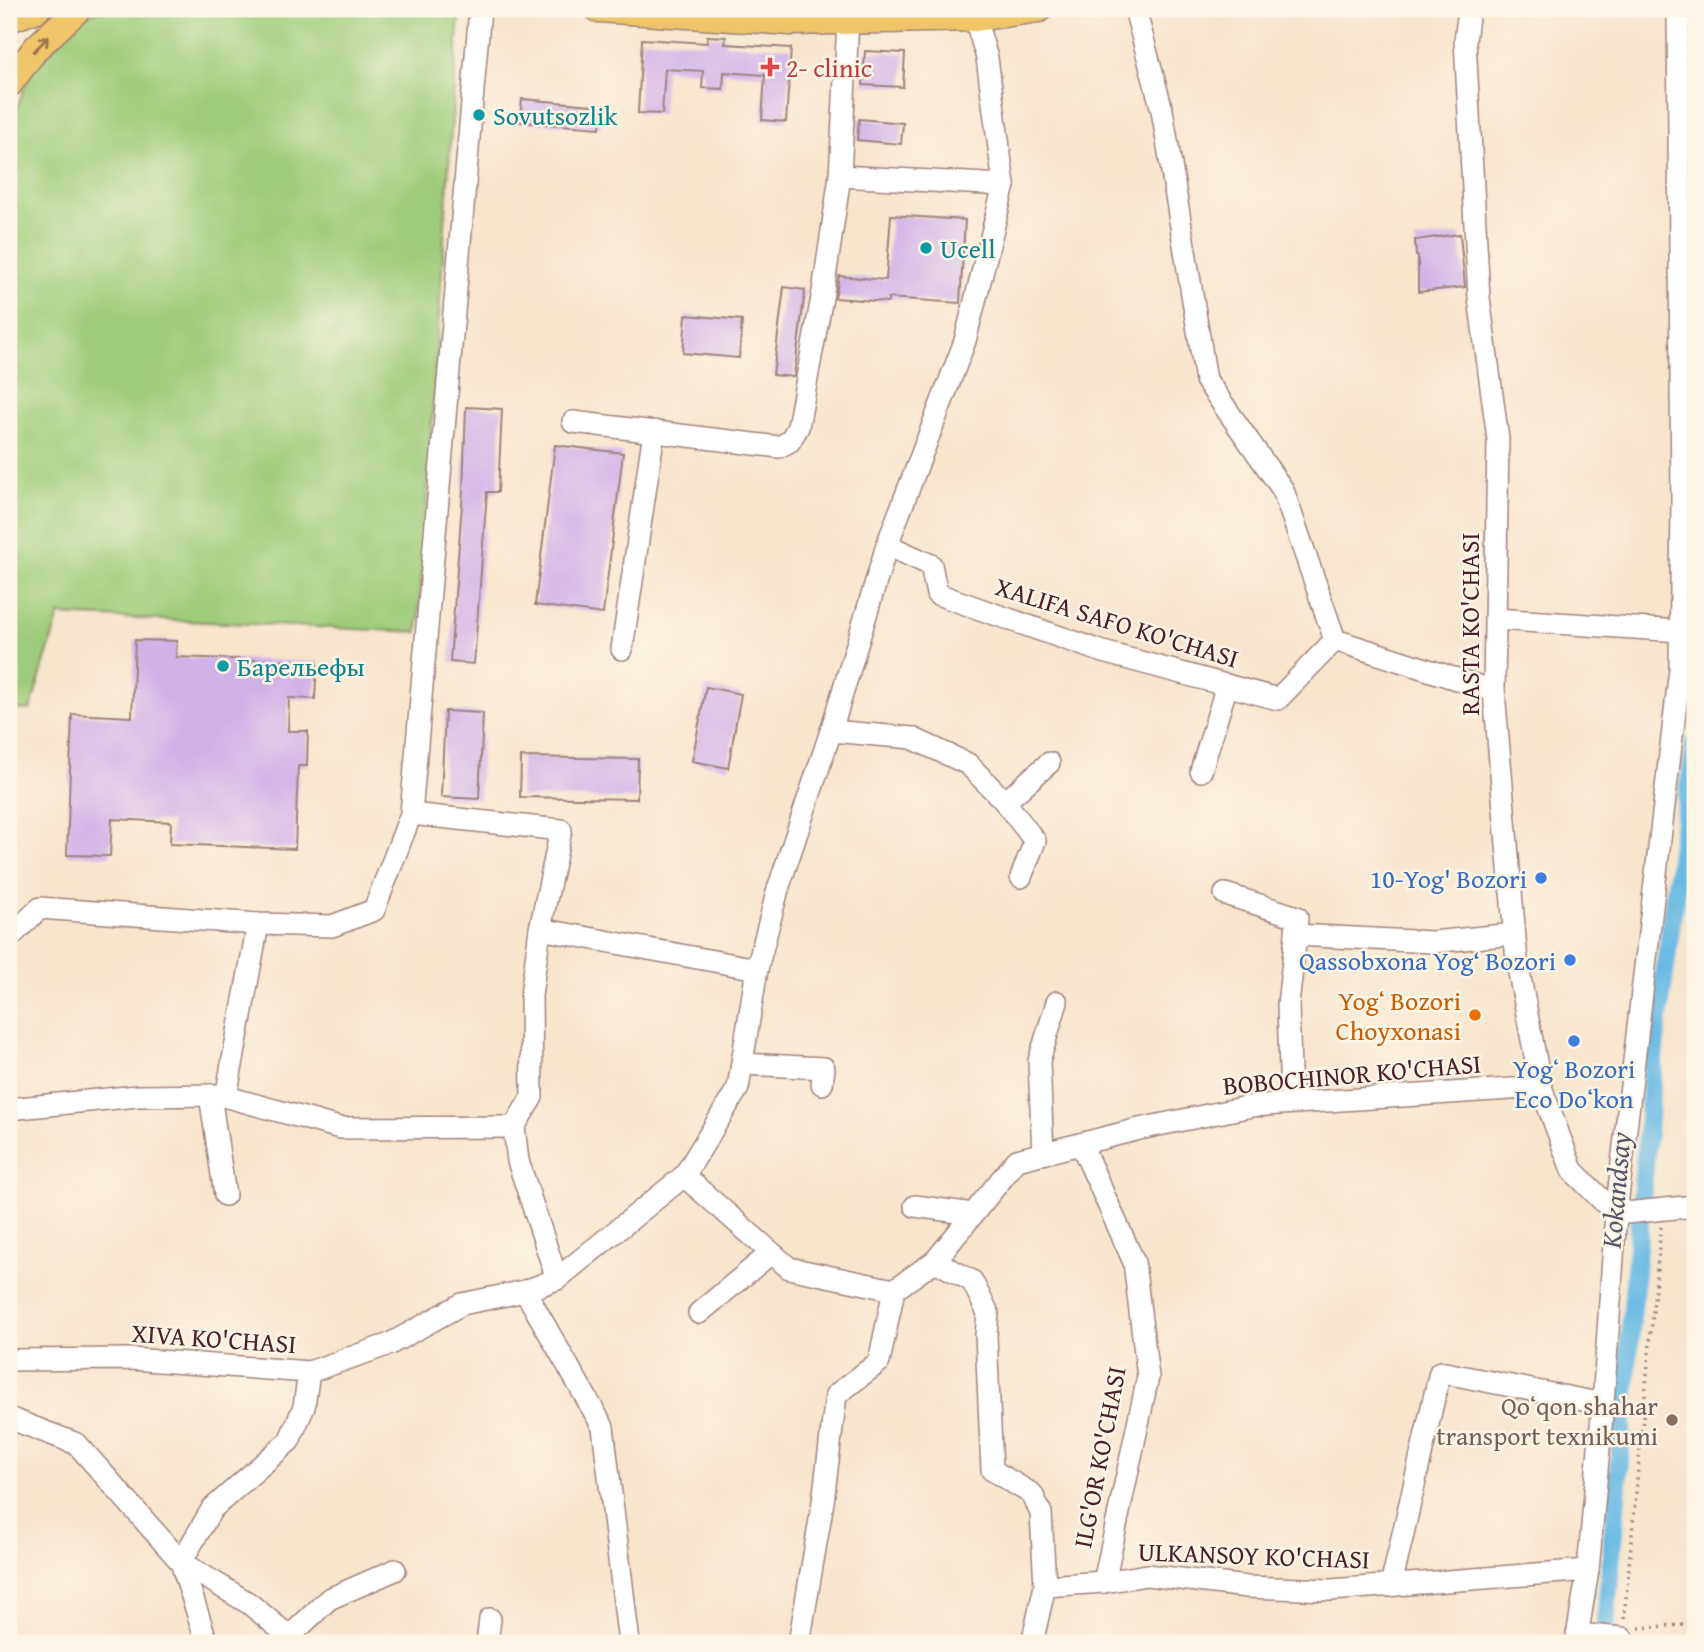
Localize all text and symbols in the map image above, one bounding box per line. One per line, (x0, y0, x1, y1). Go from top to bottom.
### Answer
one-way arrow (32, 36, 49, 53)
place label: 2- clinic (786, 48, 872, 87)
marker: 2- clinic (760, 57, 780, 77)
place label: Sovutsozlik (493, 96, 618, 135)
marker: Sovutsozlik (471, 107, 487, 123)
place label: Ucell (940, 229, 995, 268)
marker: Ucell (918, 240, 934, 256)
street label: RASTA KO'CHASI (1450, 533, 1489, 715)
street label: XALIFA SAFO KO'CHASI (991, 566, 1243, 678)
place label: Барельефы (237, 647, 365, 686)
marker: Барельефы (215, 658, 231, 674)
place label: 10-Yog' Bozori (1370, 859, 1527, 898)
marker: 10-Yog' Bozori (1533, 870, 1549, 886)
place label: Qassobxona Yog‘ Bozori (1299, 941, 1556, 980)
marker: Qassobxona Yog‘ Bozori (1562, 952, 1578, 968)
place label: Yogʻ Bozori Choyxonasi (1336, 981, 1461, 1050)
marker: Yogʻ Bozori Choyxonasi (1467, 1007, 1483, 1023)
marker: Yogʻ Bozori Eco Doʻkon (1566, 1033, 1582, 1049)
street label: BOBOCHINOR KO'CHASI (1221, 1043, 1483, 1105)
place label: Yogʻ Bozori Eco Doʻkon (1513, 1049, 1635, 1118)
water label: Kokandsay (1589, 1130, 1641, 1251)
street label: XIVA KO'CHASI (130, 1313, 298, 1363)
street label: ILG'OR KO'CHASI (1062, 1363, 1136, 1551)
place label: Qoʻqon shahar transport texnikumi (1436, 1386, 1658, 1455)
marker: Qoʻqon shahar transport texnikumi (1664, 1412, 1680, 1428)
street label: ULKANSOY KO'CHASI (1137, 1531, 1371, 1579)

